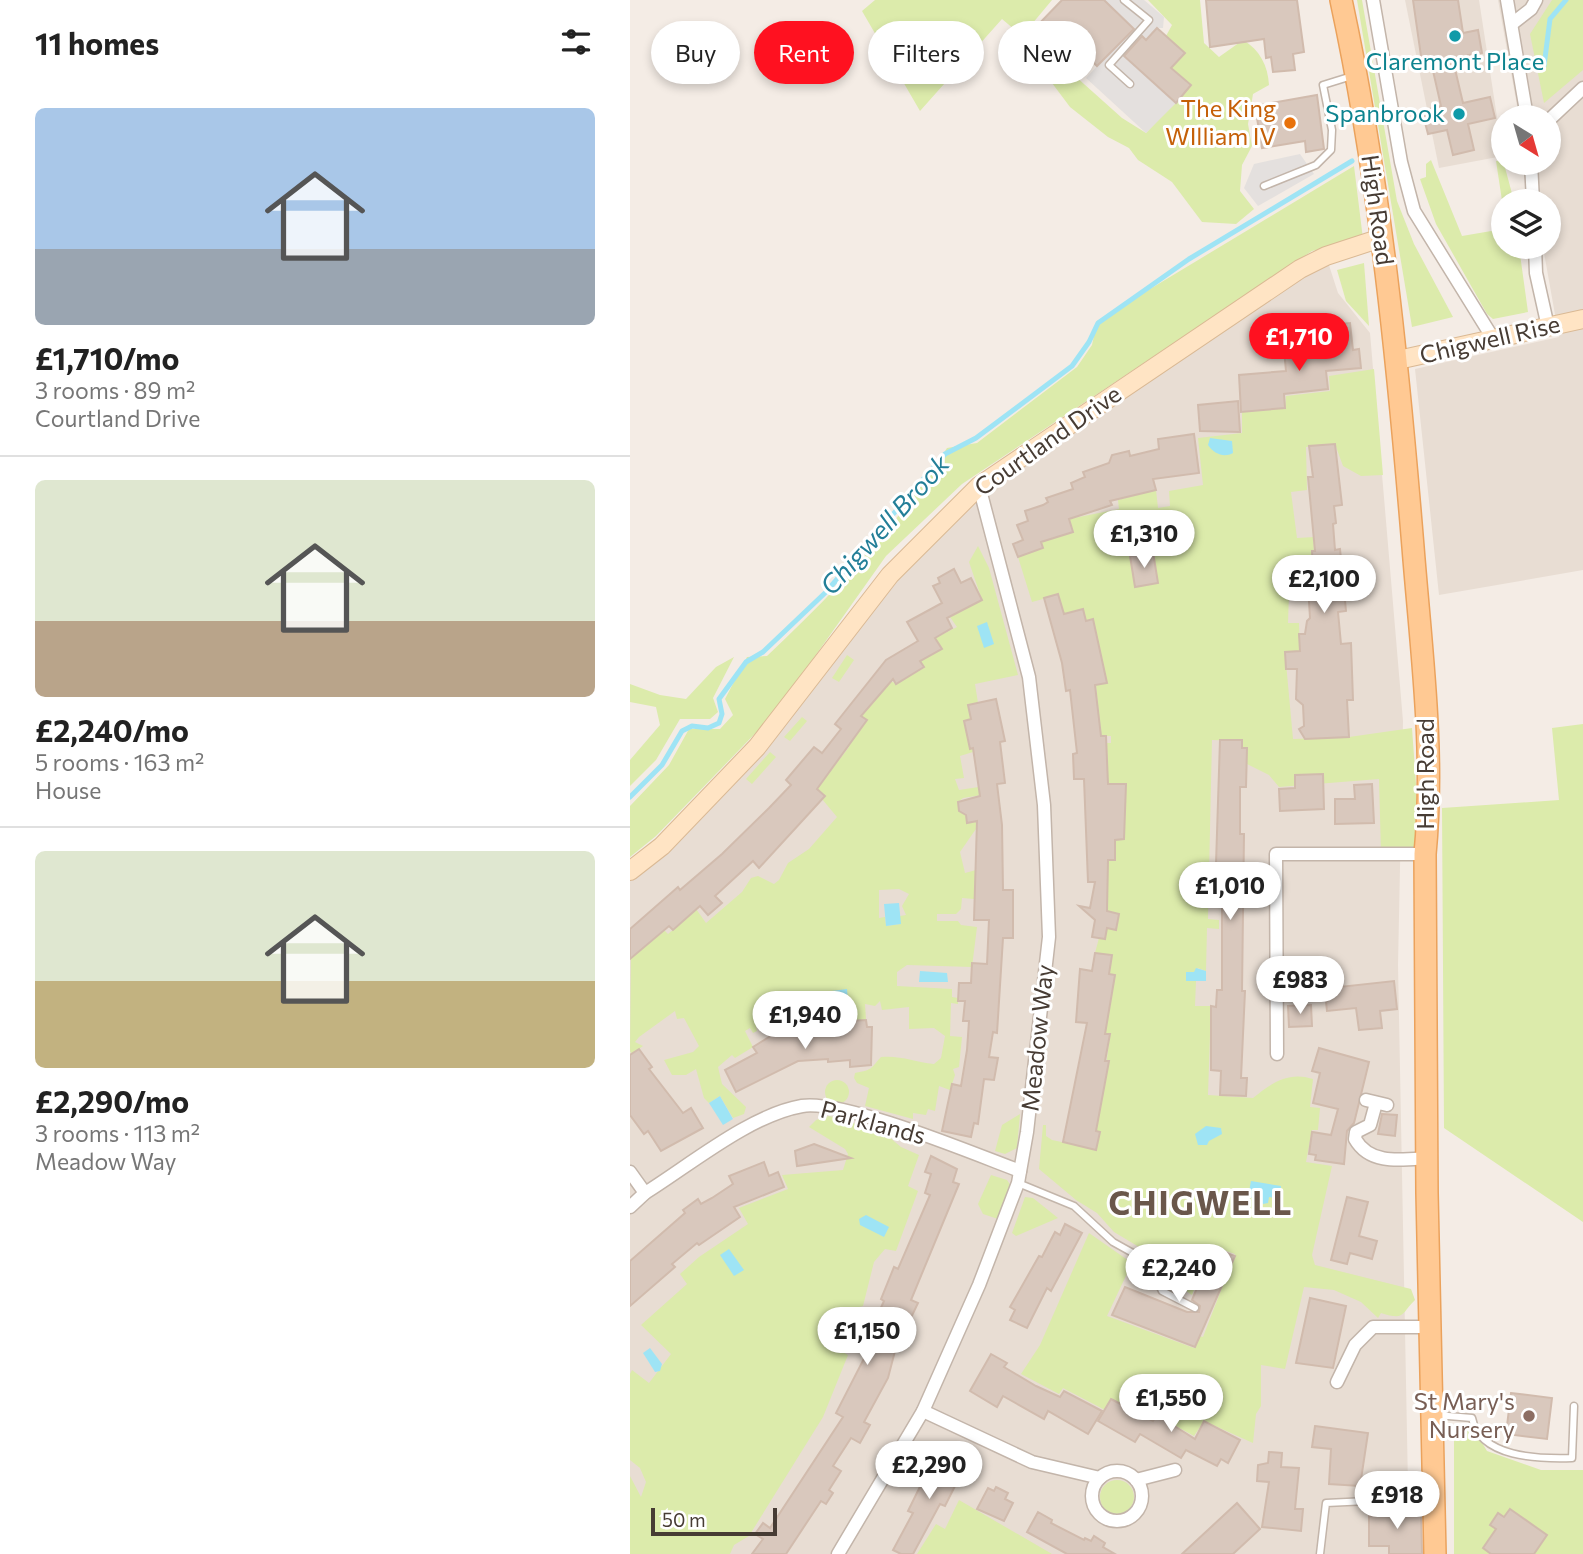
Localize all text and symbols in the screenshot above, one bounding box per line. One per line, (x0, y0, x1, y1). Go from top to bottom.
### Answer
chip: Buy (651, 21, 740, 84)
chip: Rent (754, 21, 854, 84)
chip: Filters (868, 21, 984, 84)
chip: New (998, 21, 1096, 84)
icon: filters (557, 23, 595, 61)
text: 11 homes (35, 24, 159, 61)
marker: Claremont Place (1447, 28, 1463, 44)
place label: Claremont Place (1366, 46, 1544, 75)
place label: The King WIlliam IV (1165, 93, 1276, 150)
place label: Spanbrook (1325, 98, 1445, 127)
north arrow (1491, 105, 1561, 175)
map controls (1491, 105, 1561, 259)
marker: Spanbrook (1451, 106, 1467, 122)
marker: The King WIlliam IV (1282, 115, 1298, 131)
icon: home (252, 153, 378, 279)
street label: High Road (1356, 153, 1401, 267)
button: layers (1491, 189, 1561, 259)
street label: Chigwell Rise (1417, 308, 1563, 369)
pin: £1,710 (1242, 314, 1356, 373)
text: £1,710 (1265, 322, 1333, 350)
text: £1,710/mo (35, 339, 179, 376)
text: 3 rooms · 89 m² (35, 376, 195, 404)
street label: Courtland Drive (968, 378, 1126, 501)
text: Courtland Drive (35, 404, 200, 432)
water label: Chigwell Brook (813, 447, 956, 600)
pin: £1,310 (1087, 510, 1201, 570)
text: £1,310 (1110, 519, 1178, 547)
icon: home (252, 525, 378, 651)
pin: £2,100 (1267, 556, 1381, 615)
text: £2,100 (1288, 564, 1360, 592)
text: £2,240/mo (35, 711, 189, 748)
street label: High Road (1410, 718, 1439, 830)
text: 5 rooms · 163 m² (35, 748, 204, 776)
text: House (35, 776, 101, 804)
pin: £1,010 (1173, 862, 1287, 922)
text: £1,010 (1195, 871, 1265, 899)
icon: home (252, 896, 378, 1022)
pin: £983 (1259, 956, 1341, 1016)
street label: Meadow Way (1014, 963, 1059, 1113)
text: £983 (1272, 965, 1328, 993)
pin: £1,940 (748, 992, 862, 1051)
text: £1,940 (769, 1000, 841, 1028)
text: £2,290/mo (35, 1082, 189, 1119)
street label: Parklands (818, 1094, 929, 1149)
text: 3 rooms · 113 m² (35, 1119, 200, 1147)
text: Meadow Way (35, 1147, 176, 1175)
district label: CHIGWELL (1109, 1182, 1293, 1222)
pin: £2,240 (1122, 1244, 1236, 1304)
text: £2,240 (1142, 1253, 1216, 1281)
pin: £1,150 (810, 1308, 924, 1367)
text: £1,150 (833, 1316, 901, 1344)
pin: £1,550 (1114, 1374, 1228, 1434)
text: £1,550 (1135, 1383, 1207, 1411)
place label: St Mary's Nursery (1414, 1386, 1515, 1443)
marker: St Mary's Nursery (1521, 1408, 1537, 1424)
pin: £2,290 (872, 1442, 986, 1501)
text: £2,290 (891, 1450, 967, 1478)
pin: £918 (1356, 1472, 1438, 1531)
text: £918 (1371, 1480, 1423, 1508)
scale bar (651, 1505, 777, 1537)
text: 50 m (662, 1508, 706, 1531)

